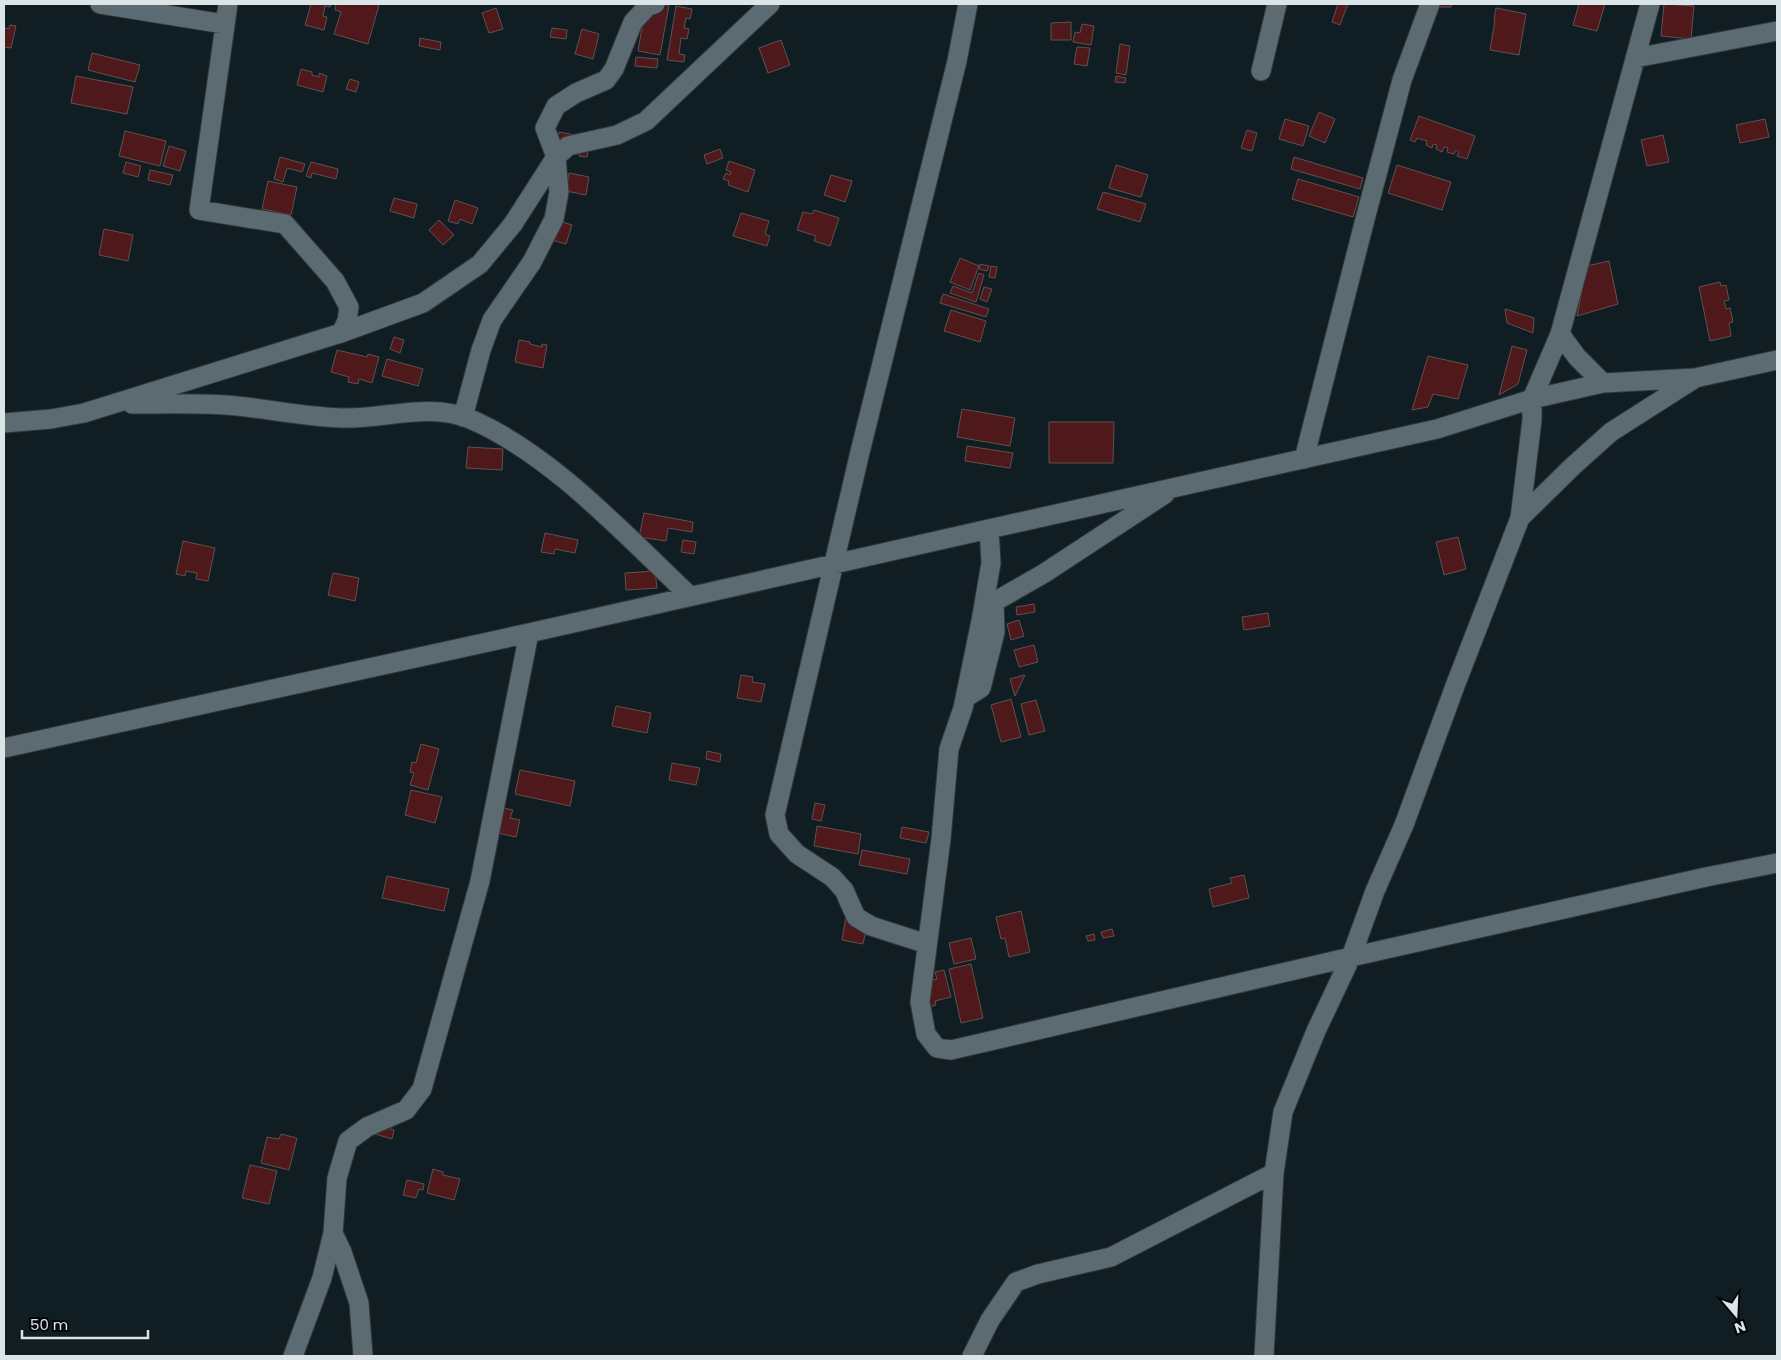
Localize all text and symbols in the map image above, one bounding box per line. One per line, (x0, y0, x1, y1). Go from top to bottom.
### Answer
north arrow (1711, 1290, 1761, 1340)
scale bar (22, 1308, 149, 1340)
text: 50 m (30, 1314, 68, 1335)
text: N (1732, 1316, 1748, 1338)

